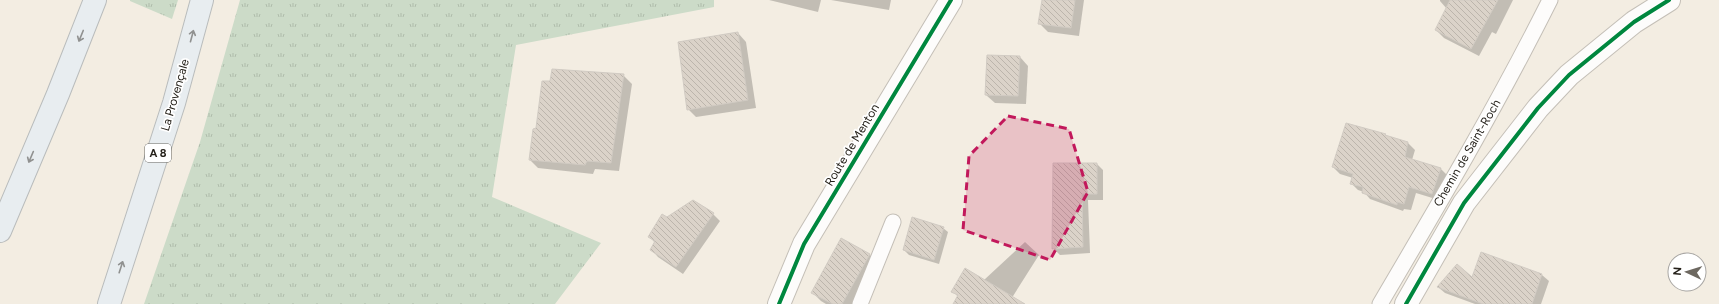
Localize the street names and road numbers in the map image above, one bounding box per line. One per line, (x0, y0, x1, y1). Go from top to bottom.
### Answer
street label: La Provençale (158, 57, 192, 133)
street label: Chemin de Saint-Roch (1431, 97, 1504, 209)
street label: Route de Menton (822, 101, 882, 189)
road number: A 8 (145, 144, 171, 162)

